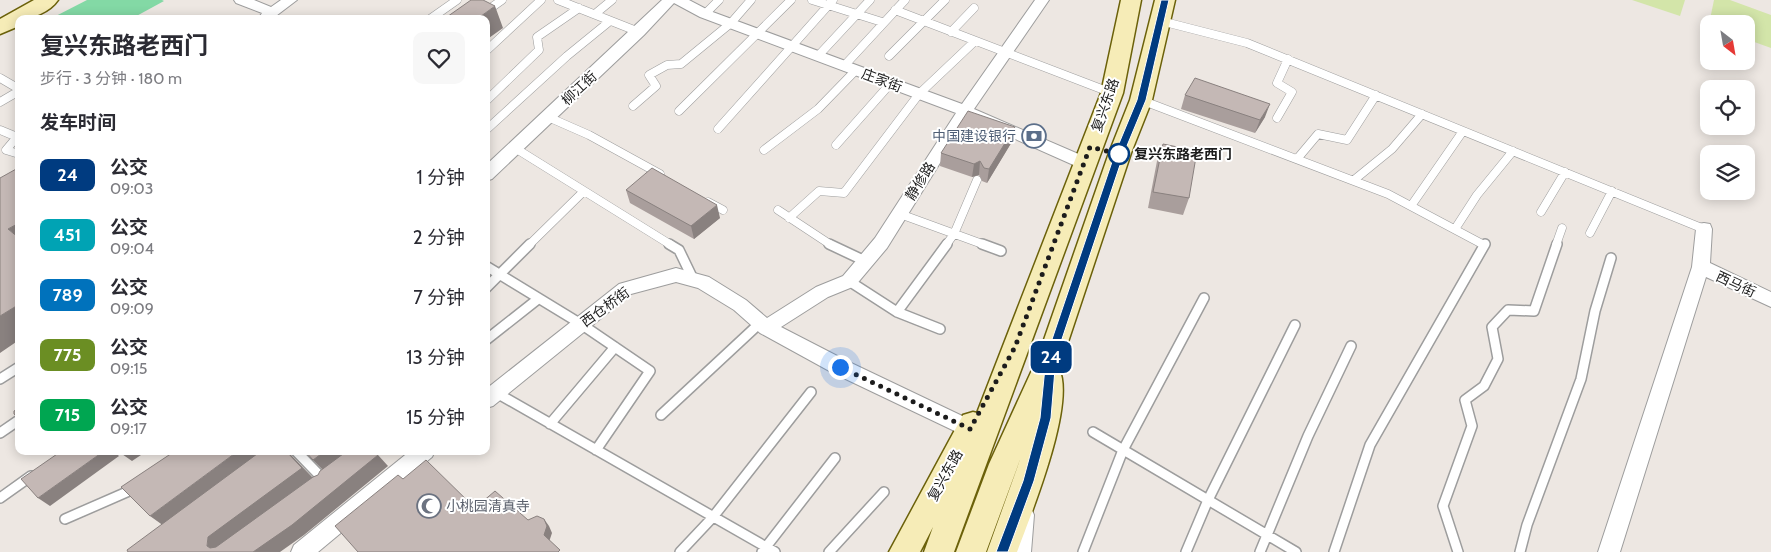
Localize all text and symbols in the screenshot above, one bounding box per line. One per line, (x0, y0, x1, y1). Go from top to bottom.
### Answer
north arrow (1700, 15, 1755, 70)
map controls (1700, 15, 1755, 200)
text: 复兴东路老西门 (40, 31, 208, 60)
button: heart (413, 32, 465, 84)
street label: 庄家街 (859, 64, 905, 96)
street label: 柳江街 (558, 67, 600, 109)
text: 步行 · 3 分钟 · 180 m (40, 69, 182, 88)
street label: 复兴东路 (1087, 76, 1123, 134)
button: locate (1700, 80, 1755, 135)
text: 发车时间 (40, 111, 116, 134)
bank icon: 中国建设银行 (1021, 123, 1047, 149)
place label: 中国建设银行 (932, 127, 1016, 145)
marker: 复兴东路老西门 (1108, 143, 1130, 165)
place label: 复兴东路老西门 (1134, 145, 1232, 163)
button: layers (1700, 145, 1755, 200)
text: 公交 (110, 156, 148, 179)
street label: 静修路 (901, 158, 939, 204)
text: 24 (57, 164, 78, 186)
text: 1 分钟 (417, 166, 465, 189)
text: 09:03 (110, 179, 153, 198)
text: 公交 (110, 216, 148, 239)
text: 451 (54, 224, 81, 246)
text: 2 分钟 (413, 226, 465, 249)
text: 09:04 (110, 239, 154, 258)
street label: 西马街 (1713, 267, 1759, 301)
text: 公交 (110, 276, 148, 299)
street label: 西仓桥街 (577, 283, 633, 331)
text: 789 (52, 284, 83, 306)
text: 7 分钟 (413, 286, 465, 309)
text: 09:09 (110, 299, 154, 318)
text: 公交 (110, 336, 148, 359)
line badge: 24 (1028, 341, 1074, 373)
text: 775 (53, 344, 82, 366)
text: 13 分钟 (406, 346, 465, 369)
text: 24 (1041, 346, 1061, 368)
your location (828, 355, 853, 380)
text: 09:15 (110, 359, 147, 378)
text: 公交 (110, 396, 148, 419)
text: 715 (55, 404, 80, 426)
text: 15 分钟 (406, 406, 465, 429)
text: 09:17 (110, 419, 147, 438)
street label: 复兴东路 (924, 446, 966, 504)
mosque icon: 小桃园清真寺 (416, 493, 442, 519)
place label: 小桃园清真寺 (446, 497, 530, 515)

